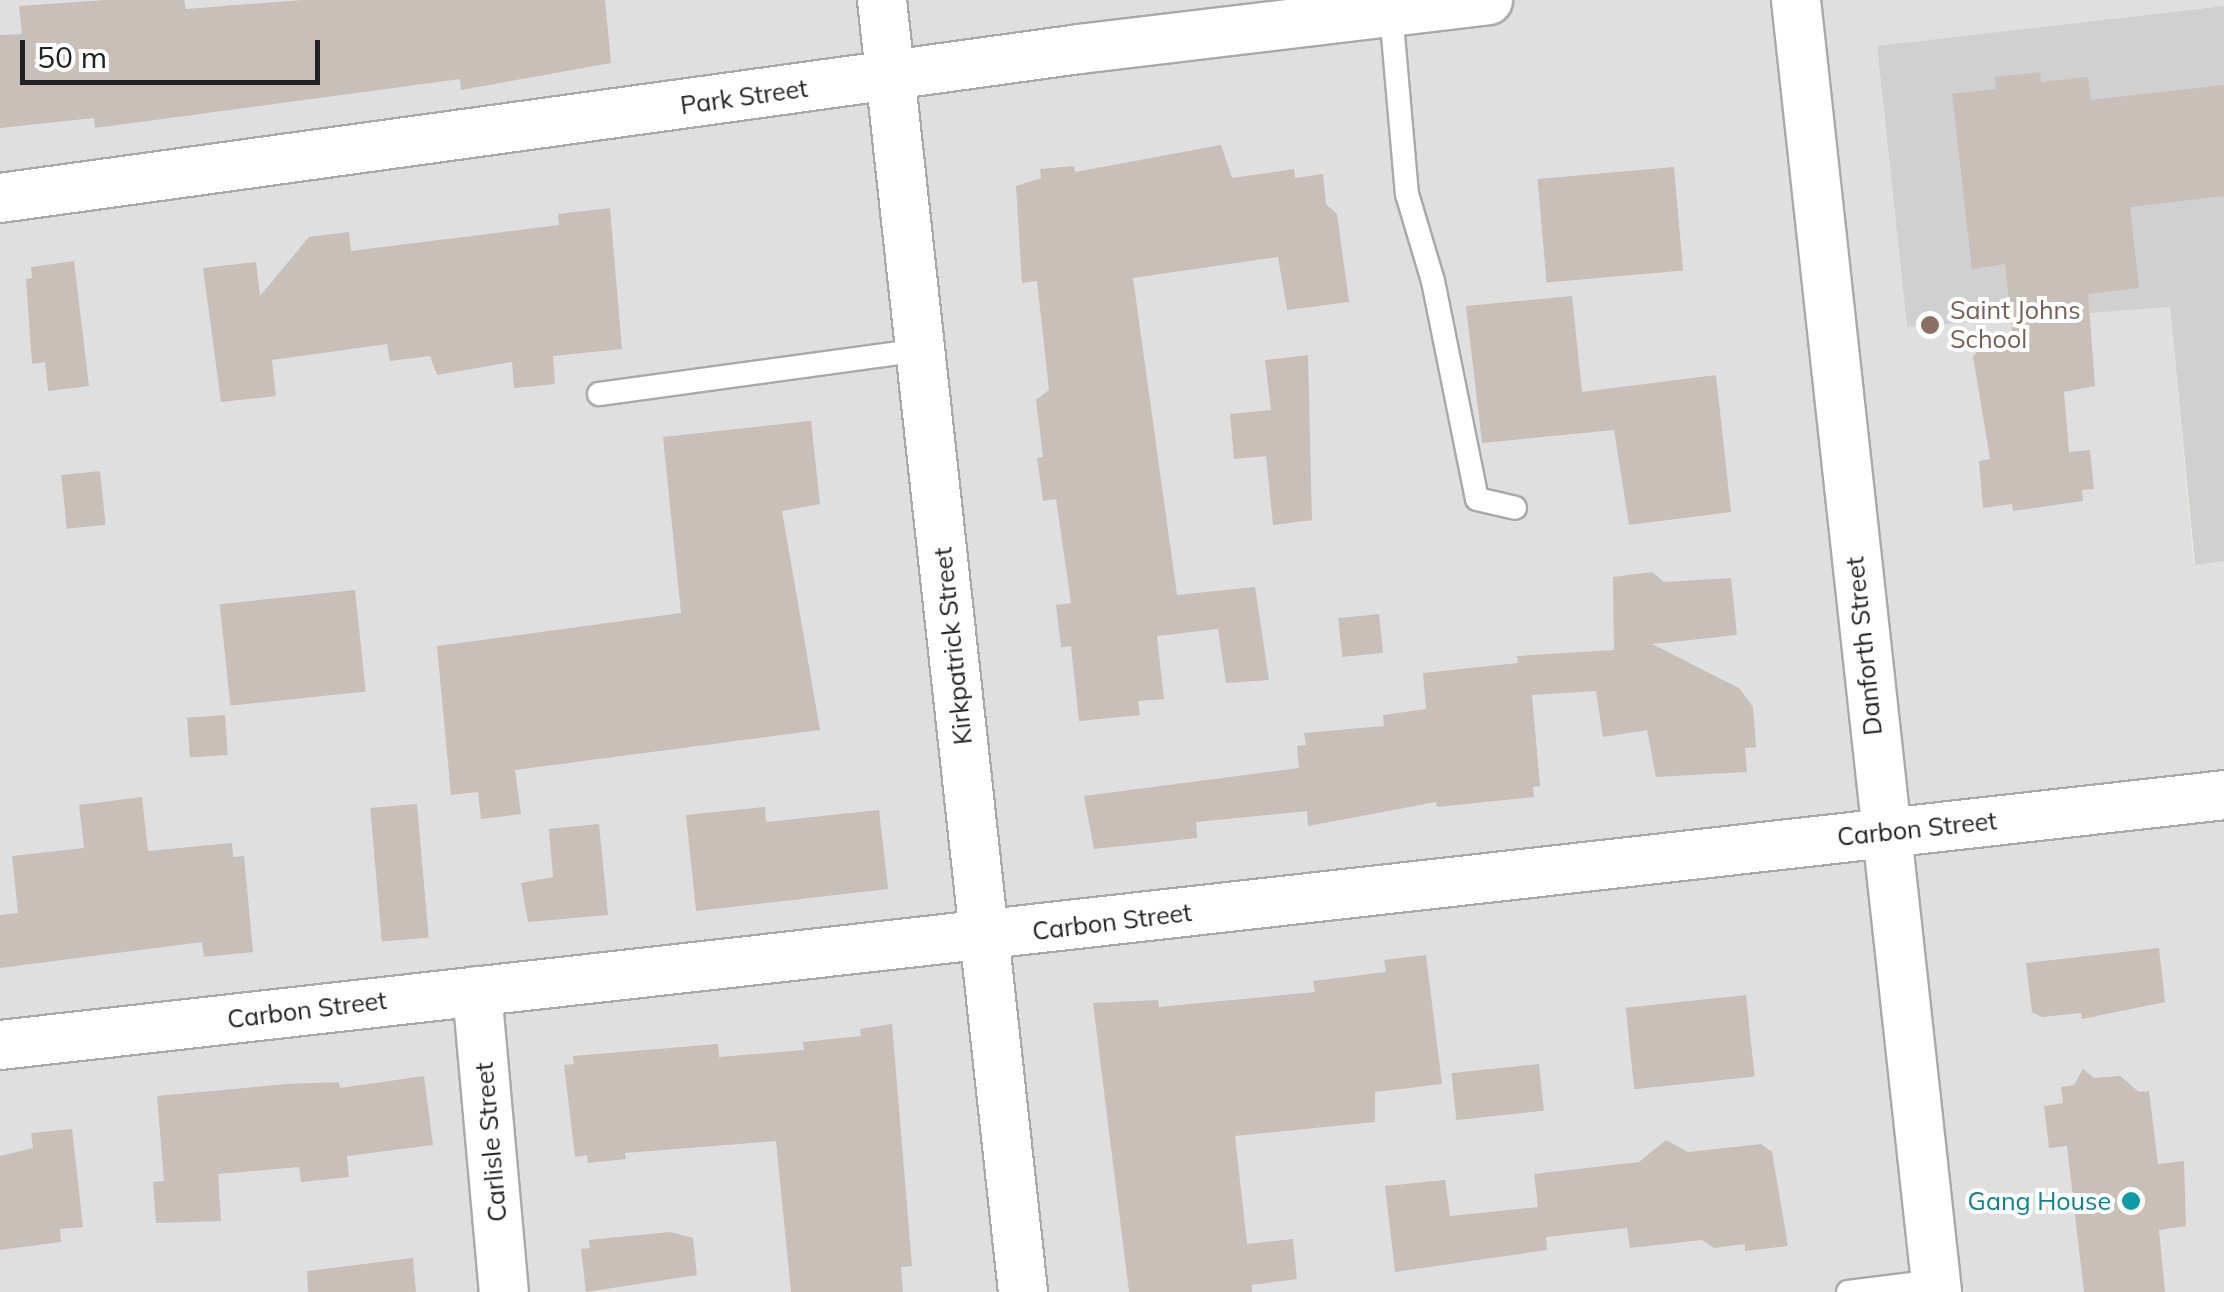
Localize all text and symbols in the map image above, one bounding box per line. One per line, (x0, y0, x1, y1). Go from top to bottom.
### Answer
scale bar (25, 20, 325, 82)
text: 50 m (37, 38, 107, 76)
street label: Park Street (678, 73, 810, 121)
place label: Saint Johns School (1950, 296, 2081, 355)
marker: Saint Johns School (1919, 314, 1941, 336)
street label: Kirkpatrick Street (928, 546, 978, 746)
street label: Danforth Street (1840, 555, 1888, 737)
street label: Carbon Street (1836, 806, 1998, 852)
street label: Carbon Street (1031, 897, 1193, 947)
street label: Carbon Street (226, 985, 388, 1035)
street label: Carlisle Street (469, 1061, 513, 1223)
place label: Gang House (1968, 1186, 2111, 1216)
marker: Gang House (2120, 1190, 2142, 1212)

